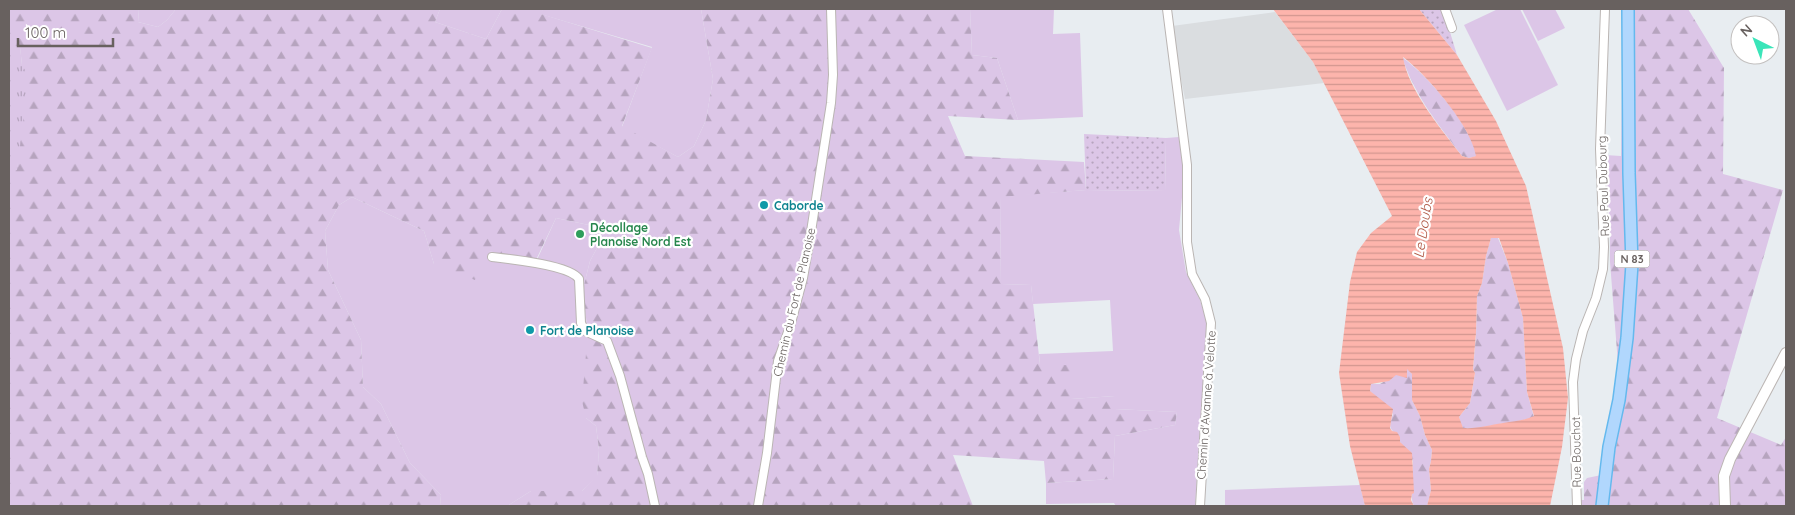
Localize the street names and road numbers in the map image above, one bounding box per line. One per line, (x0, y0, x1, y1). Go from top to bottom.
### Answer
street label: Rue Paul Dubourg (1594, 135, 1612, 237)
street label: Chemin du Fort de Planoise (770, 226, 818, 378)
road number: N 83 (1614, 250, 1650, 268)
street label: Chemin d'Avanne à Velotte (1193, 330, 1219, 480)
street label: Rue Bouchot (1568, 416, 1584, 488)

